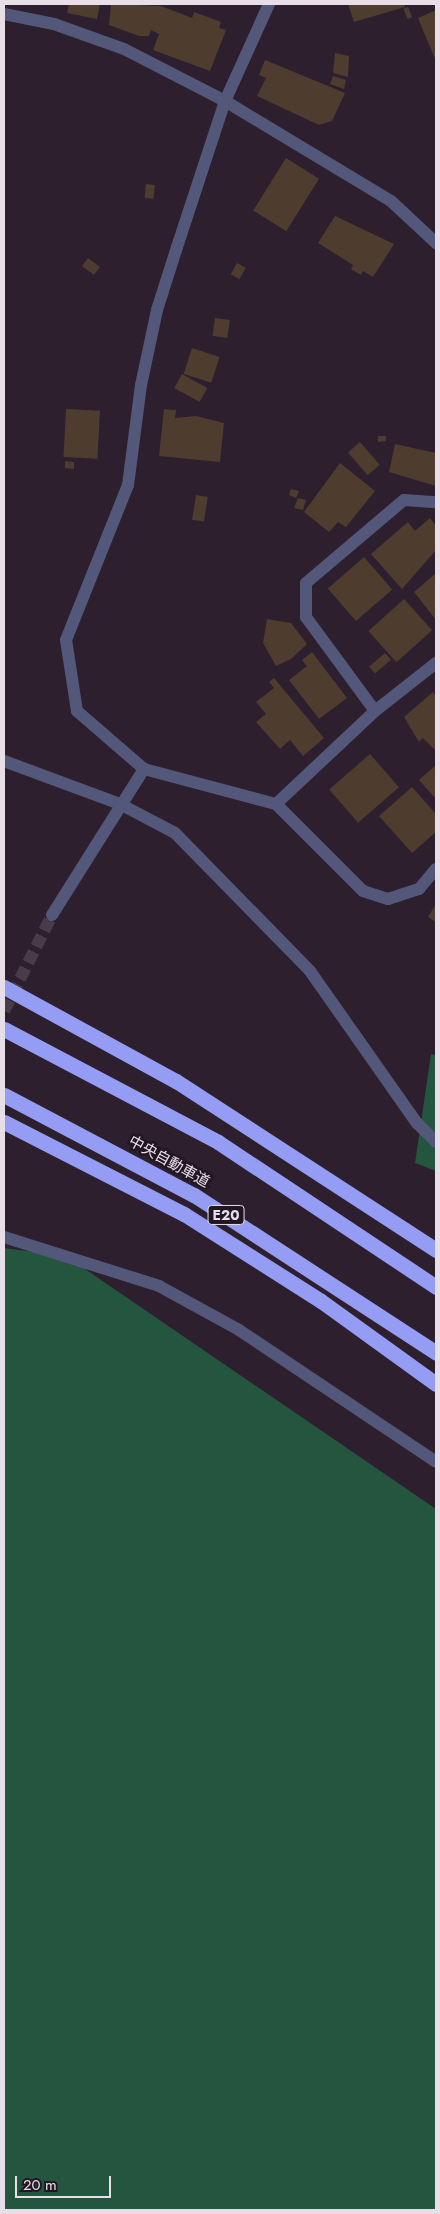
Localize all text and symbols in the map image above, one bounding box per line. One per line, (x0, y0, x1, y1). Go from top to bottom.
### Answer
street label: 中央自動車道 (125, 1132, 213, 1192)
road number: E20 (207, 1204, 245, 1226)
scale bar (18, 2166, 114, 2198)
text: 20 m (23, 2174, 57, 2196)

